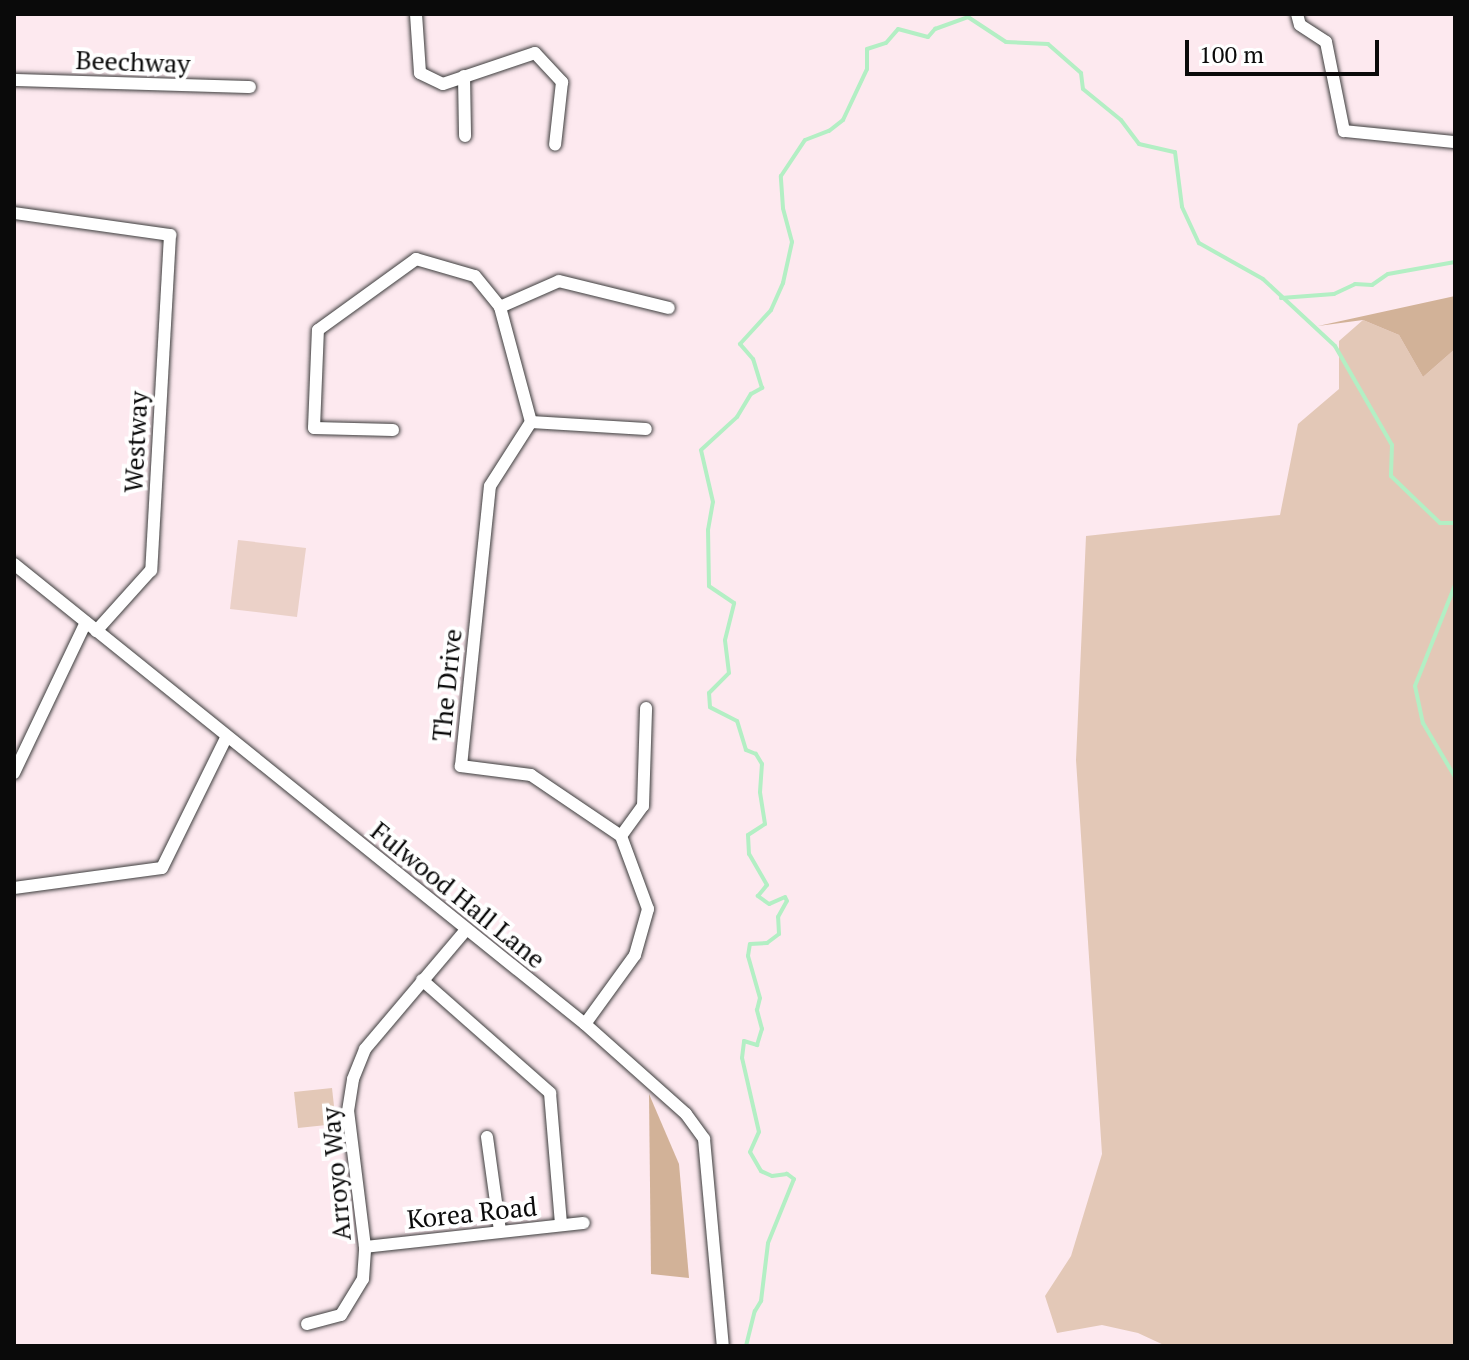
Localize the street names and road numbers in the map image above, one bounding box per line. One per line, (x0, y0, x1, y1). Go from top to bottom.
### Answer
street label: Beechway (75, 44, 191, 80)
street label: Westway (118, 390, 154, 494)
street label: The Drive (426, 627, 468, 743)
street label: Fulwood Hall Lane (365, 815, 551, 975)
street label: Arroyo Way (315, 1106, 357, 1242)
street label: Korea Road (406, 1191, 538, 1235)

